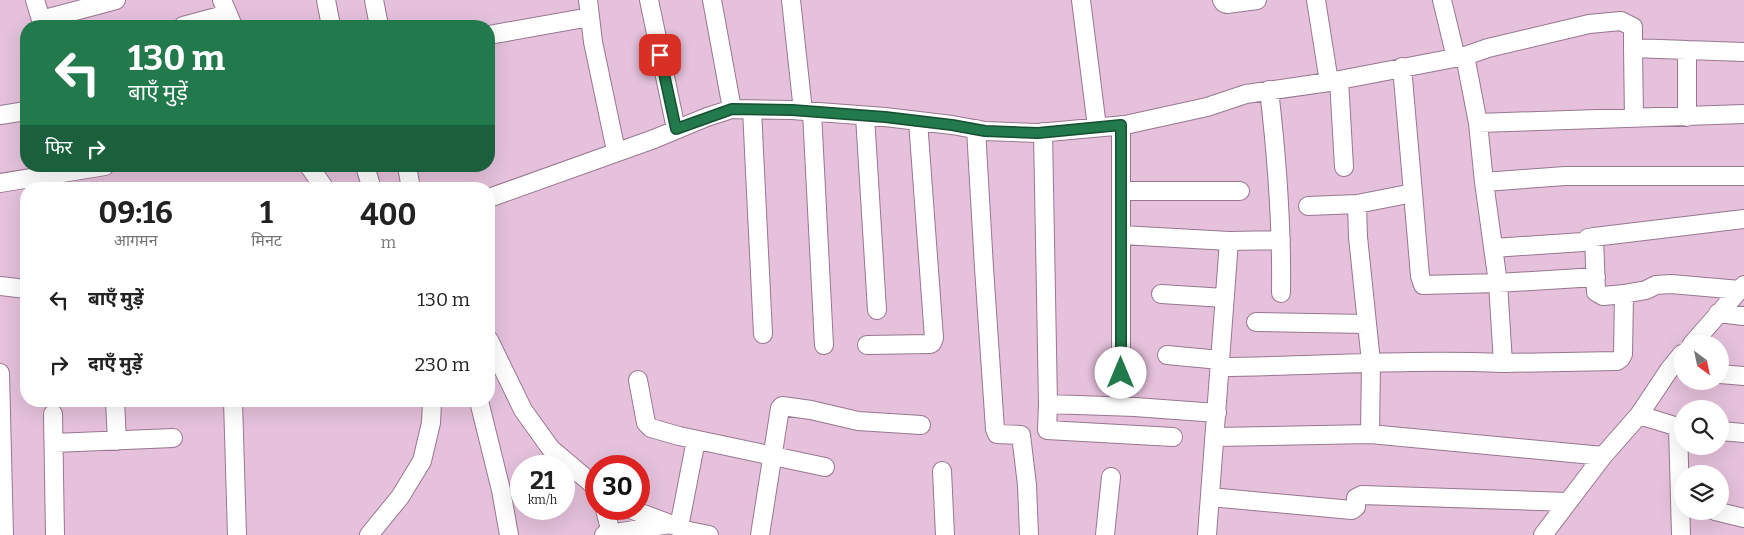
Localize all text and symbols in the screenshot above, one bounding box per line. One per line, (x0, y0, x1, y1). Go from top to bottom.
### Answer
pin (639, 34, 681, 76)
text: 130 m (128, 37, 225, 79)
icon: left (45, 40, 110, 105)
icon: arrive (646, 41, 674, 69)
text: बाएँ मुड़ें (128, 79, 188, 106)
icon: right (82, 135, 110, 163)
text: फिर (45, 136, 72, 159)
text: 09:16 (98, 195, 173, 231)
text: 1 (260, 195, 273, 231)
text: 400 (360, 197, 417, 233)
text: आगमन (114, 231, 158, 250)
text: मिनट (251, 231, 282, 250)
text: m (381, 233, 396, 252)
icon: left (45, 286, 73, 314)
text: बाएँ मुड़ें (88, 287, 144, 310)
text: 130 m (417, 288, 470, 311)
north arrow (1674, 335, 1729, 390)
map controls (1674, 335, 1729, 520)
position arrow (1094, 346, 1146, 398)
icon: right (45, 351, 73, 379)
text: दाएँ मुड़ें (88, 352, 142, 375)
text: 230 m (415, 353, 470, 376)
button: search (1674, 400, 1729, 455)
speed limit sign: 30 (585, 455, 650, 520)
button: layers (1674, 465, 1729, 520)
text: 21 (530, 466, 555, 496)
text: km/h (528, 493, 557, 507)

